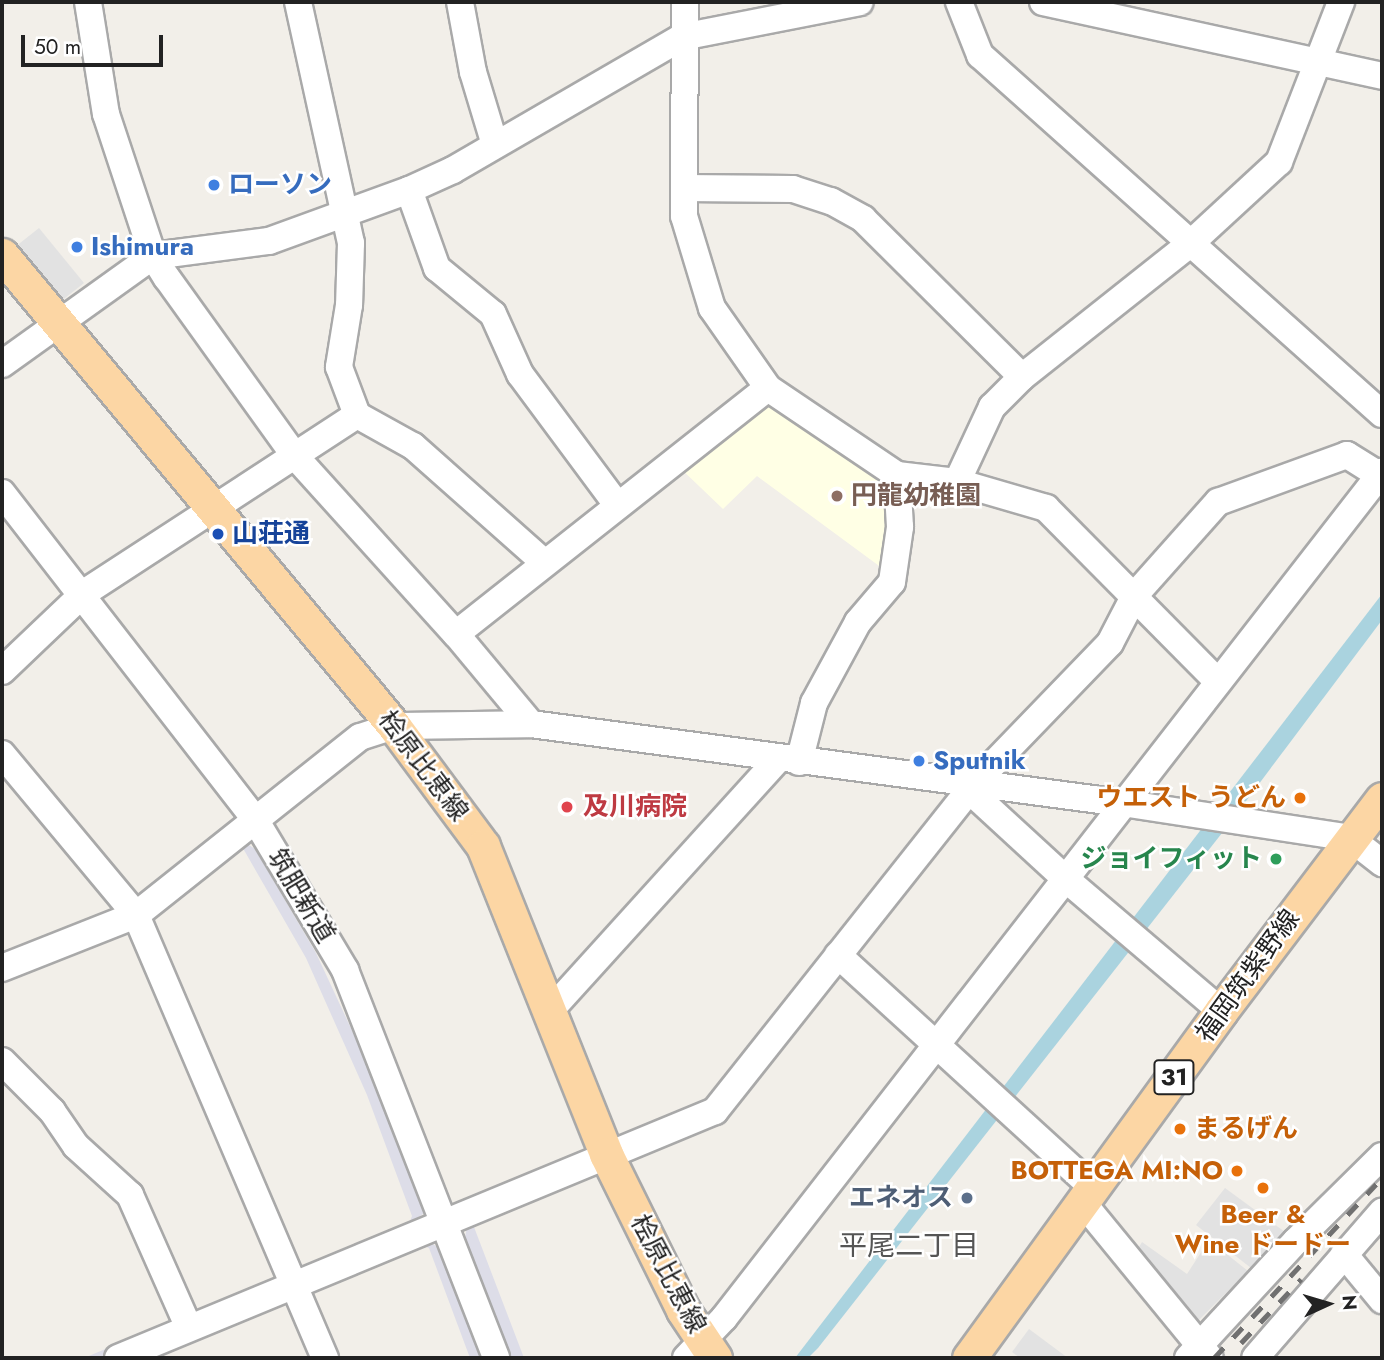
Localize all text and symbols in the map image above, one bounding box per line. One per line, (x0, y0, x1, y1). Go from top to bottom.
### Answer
scale bar (24, 21, 166, 65)
text: 50 m (34, 32, 81, 62)
place label: ローソン (228, 169, 332, 201)
marker: ローソン (206, 177, 222, 193)
place label: Ishimura (91, 231, 194, 263)
marker: Ishimura (69, 239, 85, 255)
place label: 円龍幼稚園 (851, 480, 981, 512)
marker: 円龍幼稚園 (829, 488, 845, 504)
place label: 山荘通 (232, 518, 310, 550)
marker: 山荘通 (210, 526, 226, 542)
street label: 桧原比恵線 (371, 705, 475, 827)
place label: Sputnik (933, 745, 1026, 777)
marker: Sputnik (911, 753, 927, 769)
place label: ウエスト うどん (1096, 782, 1286, 814)
marker: ウエスト うどん (1292, 790, 1308, 806)
place label: 及川病院 (583, 791, 687, 823)
marker: 及川病院 (557, 797, 577, 817)
street label: 筑肥新道 (261, 843, 341, 949)
place label: ジョイフィット (1080, 843, 1262, 875)
marker: ジョイフィット (1268, 851, 1284, 867)
street label: 福岡筑紫野線 (1190, 904, 1306, 1048)
road number: 31 (1153, 1056, 1195, 1098)
place label: まるげん (1194, 1113, 1298, 1145)
marker: まるげん (1172, 1121, 1188, 1137)
place label: BOTTEGA MI:NO (1010, 1155, 1223, 1187)
marker: BOTTEGA MI:NO (1229, 1163, 1245, 1179)
marker: Beer & Wine ドードー (1255, 1180, 1271, 1196)
place label: エネオス (849, 1182, 953, 1214)
marker: エネオス (959, 1190, 975, 1206)
place label: Beer & Wine ドードー (1175, 1199, 1351, 1260)
street label: 桧原比恵線 (624, 1209, 712, 1339)
district label: 平尾二丁目 (839, 1229, 979, 1263)
north arrow (1293, 1269, 1363, 1339)
text: N (1335, 1294, 1363, 1311)

